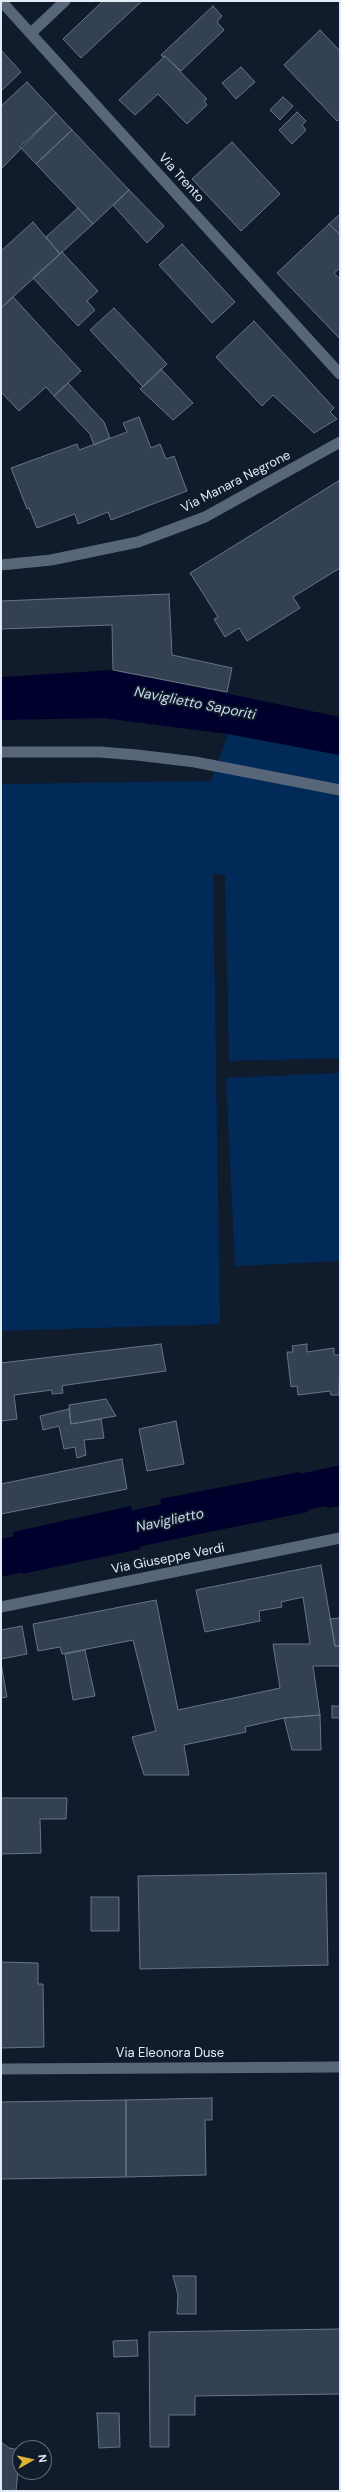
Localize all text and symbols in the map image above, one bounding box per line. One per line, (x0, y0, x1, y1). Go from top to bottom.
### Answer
street label: Via Trento (155, 150, 207, 206)
street label: Via Manara Negrone (179, 448, 293, 516)
water label: Naviglietto Saporiti (133, 684, 257, 724)
water label: Naviglietto (134, 1506, 206, 1536)
street label: Via Giuseppe Verdi (110, 1540, 226, 1578)
street label: Via Eleonora Duse (116, 2046, 224, 2062)
north arrow (12, 2440, 52, 2480)
text: N (35, 2454, 50, 2463)

